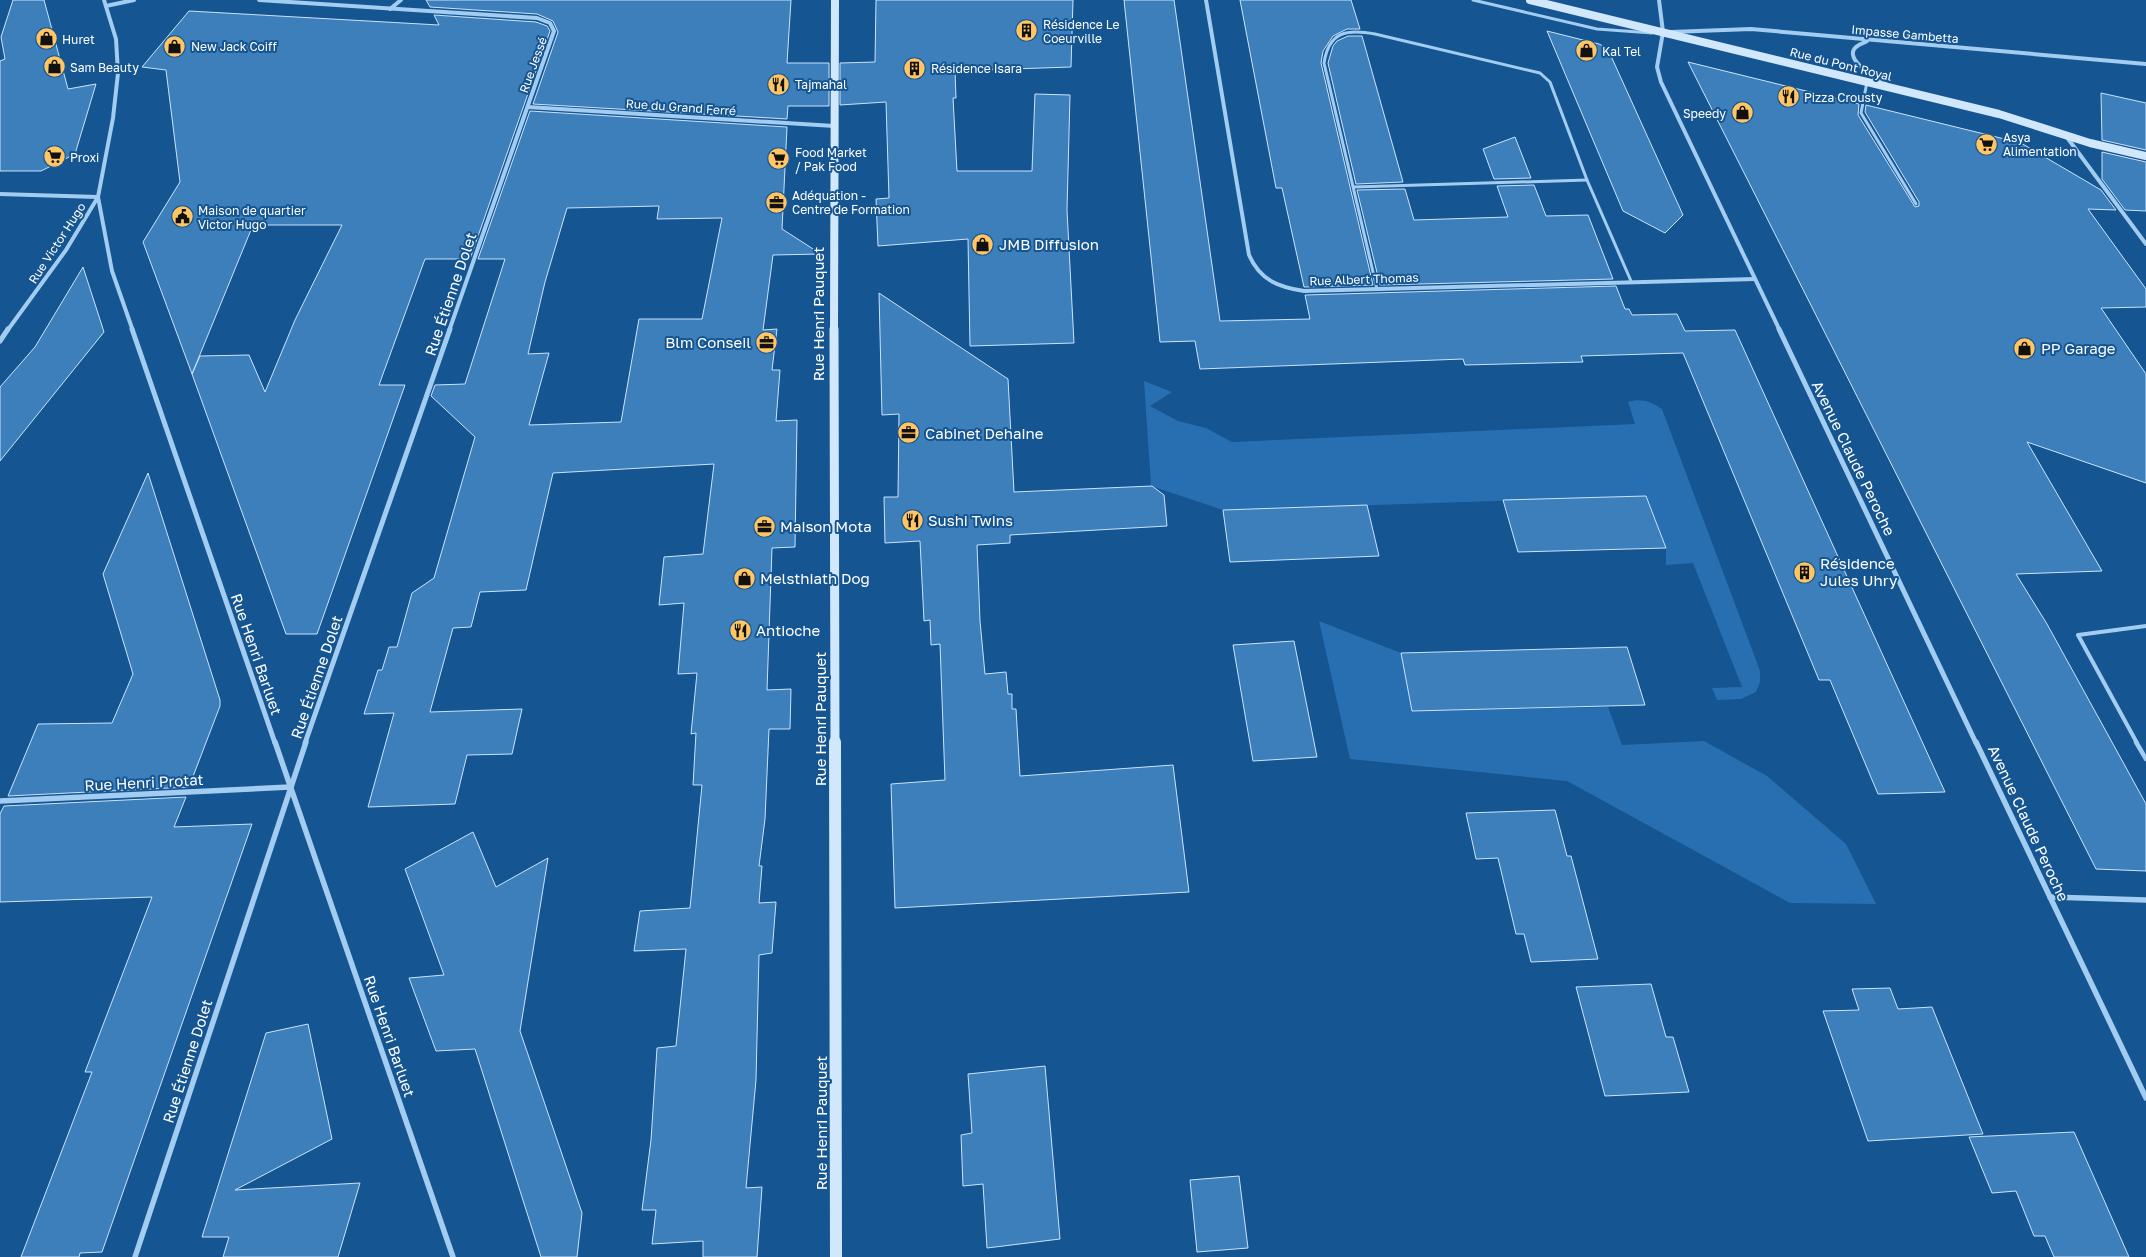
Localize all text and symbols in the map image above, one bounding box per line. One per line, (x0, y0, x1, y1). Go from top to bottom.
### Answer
place label: Résidence Le Coeurville (1043, 17, 1120, 46)
building icon: Résidence Le Coeurville (1015, 19, 1039, 43)
street label: Impasse Gambetta (1851, 22, 1959, 46)
shop icon: Huret (34, 27, 58, 51)
place label: Huret (62, 32, 95, 47)
shop icon: New Jack Coiff (163, 34, 187, 58)
street label: Rue Jessé (516, 35, 550, 95)
place label: New Jack Coiff (191, 39, 278, 54)
shop icon: Kal Tel (1574, 39, 1598, 63)
place label: Kal Tel (1602, 44, 1641, 59)
street label: Rue du Pont Royal (1788, 44, 1894, 84)
shop icon: Sam Beauty (42, 55, 66, 79)
building icon: Résidence Isara (903, 56, 927, 80)
place label: Sam Beauty (70, 60, 139, 75)
place label: Résidence Isara (931, 61, 1022, 76)
restaurant icon: Tajmahal (767, 72, 791, 96)
place label: Tajmahal (795, 77, 847, 92)
restaurant icon: Pizza Crousty (1776, 85, 1800, 109)
place label: Pizza Crousty (1804, 90, 1883, 105)
street label: Rue du Grand Ferré (625, 96, 737, 118)
shop icon: Speedy (1730, 101, 1754, 125)
place label: Speedy (1683, 106, 1726, 121)
place label: Asya Alimentation (2003, 130, 2077, 159)
supermarket icon: Asya Alimentation (1975, 132, 1999, 156)
supermarket icon: Proxi (42, 145, 66, 169)
place label: Food Market / Pak Food (795, 145, 867, 174)
supermarket icon: Food Market / Pak Food (767, 147, 791, 171)
place label: Proxi (70, 150, 99, 165)
place label: Adéquation - Centre de Formation (792, 188, 910, 217)
office icon: Adéquation - Centre de Formation (764, 190, 788, 214)
street label: Rue Victor Hugo (25, 200, 89, 286)
place label: Maison de quartier Victor Hugo (198, 203, 306, 232)
public building icon: Maison de quartier Victor Hugo (170, 205, 194, 229)
street label: Rue Étienne Dolet (420, 230, 480, 358)
shop icon: JMB Diffusion (971, 232, 995, 256)
place label: JMB Diffusion (999, 235, 1099, 253)
street label: Rue Henri Pauquet (809, 247, 827, 381)
street label: Rue Albert Thomas (1309, 270, 1419, 288)
office icon: Blm Conseil (755, 330, 779, 354)
place label: Blm Conseil (665, 333, 751, 351)
shop icon: PP Garage (2013, 336, 2037, 360)
place label: PP Garage (2041, 339, 2116, 357)
street label: Avenue Claude Peroche (1809, 378, 1900, 539)
office icon: Cabinet Dehaine (897, 421, 921, 445)
place label: Cabinet Dehaine (925, 424, 1044, 442)
restaurant icon: Sushi Twins (900, 508, 924, 532)
place label: Sushi Twins (928, 511, 1013, 529)
office icon: Maison Mota (752, 514, 776, 538)
place label: Maison Mota (780, 517, 872, 535)
place label: Résidence Jules Uhry (1820, 554, 1898, 589)
building icon: Résidence Jules Uhry (1792, 560, 1816, 584)
shop icon: Melsthiath Dog (732, 566, 756, 590)
place label: Melsthiath Dog (760, 569, 870, 587)
street label: Rue Henri Barluet (228, 591, 286, 717)
street label: Rue Étienne Dolet (286, 613, 346, 741)
restaurant icon: Antioche (728, 618, 752, 642)
place label: Antioche (756, 621, 821, 639)
street label: Rue Henri Pauquet (811, 652, 829, 786)
street label: Avenue Claude Peroche (1985, 742, 2073, 904)
street label: Rue Henri Protat (84, 770, 204, 794)
street label: Rue Henri Barluet (361, 973, 419, 1099)
street label: Rue Étienne Dolet (159, 997, 215, 1125)
street label: Rue Henri Pauquet (812, 1056, 830, 1190)

